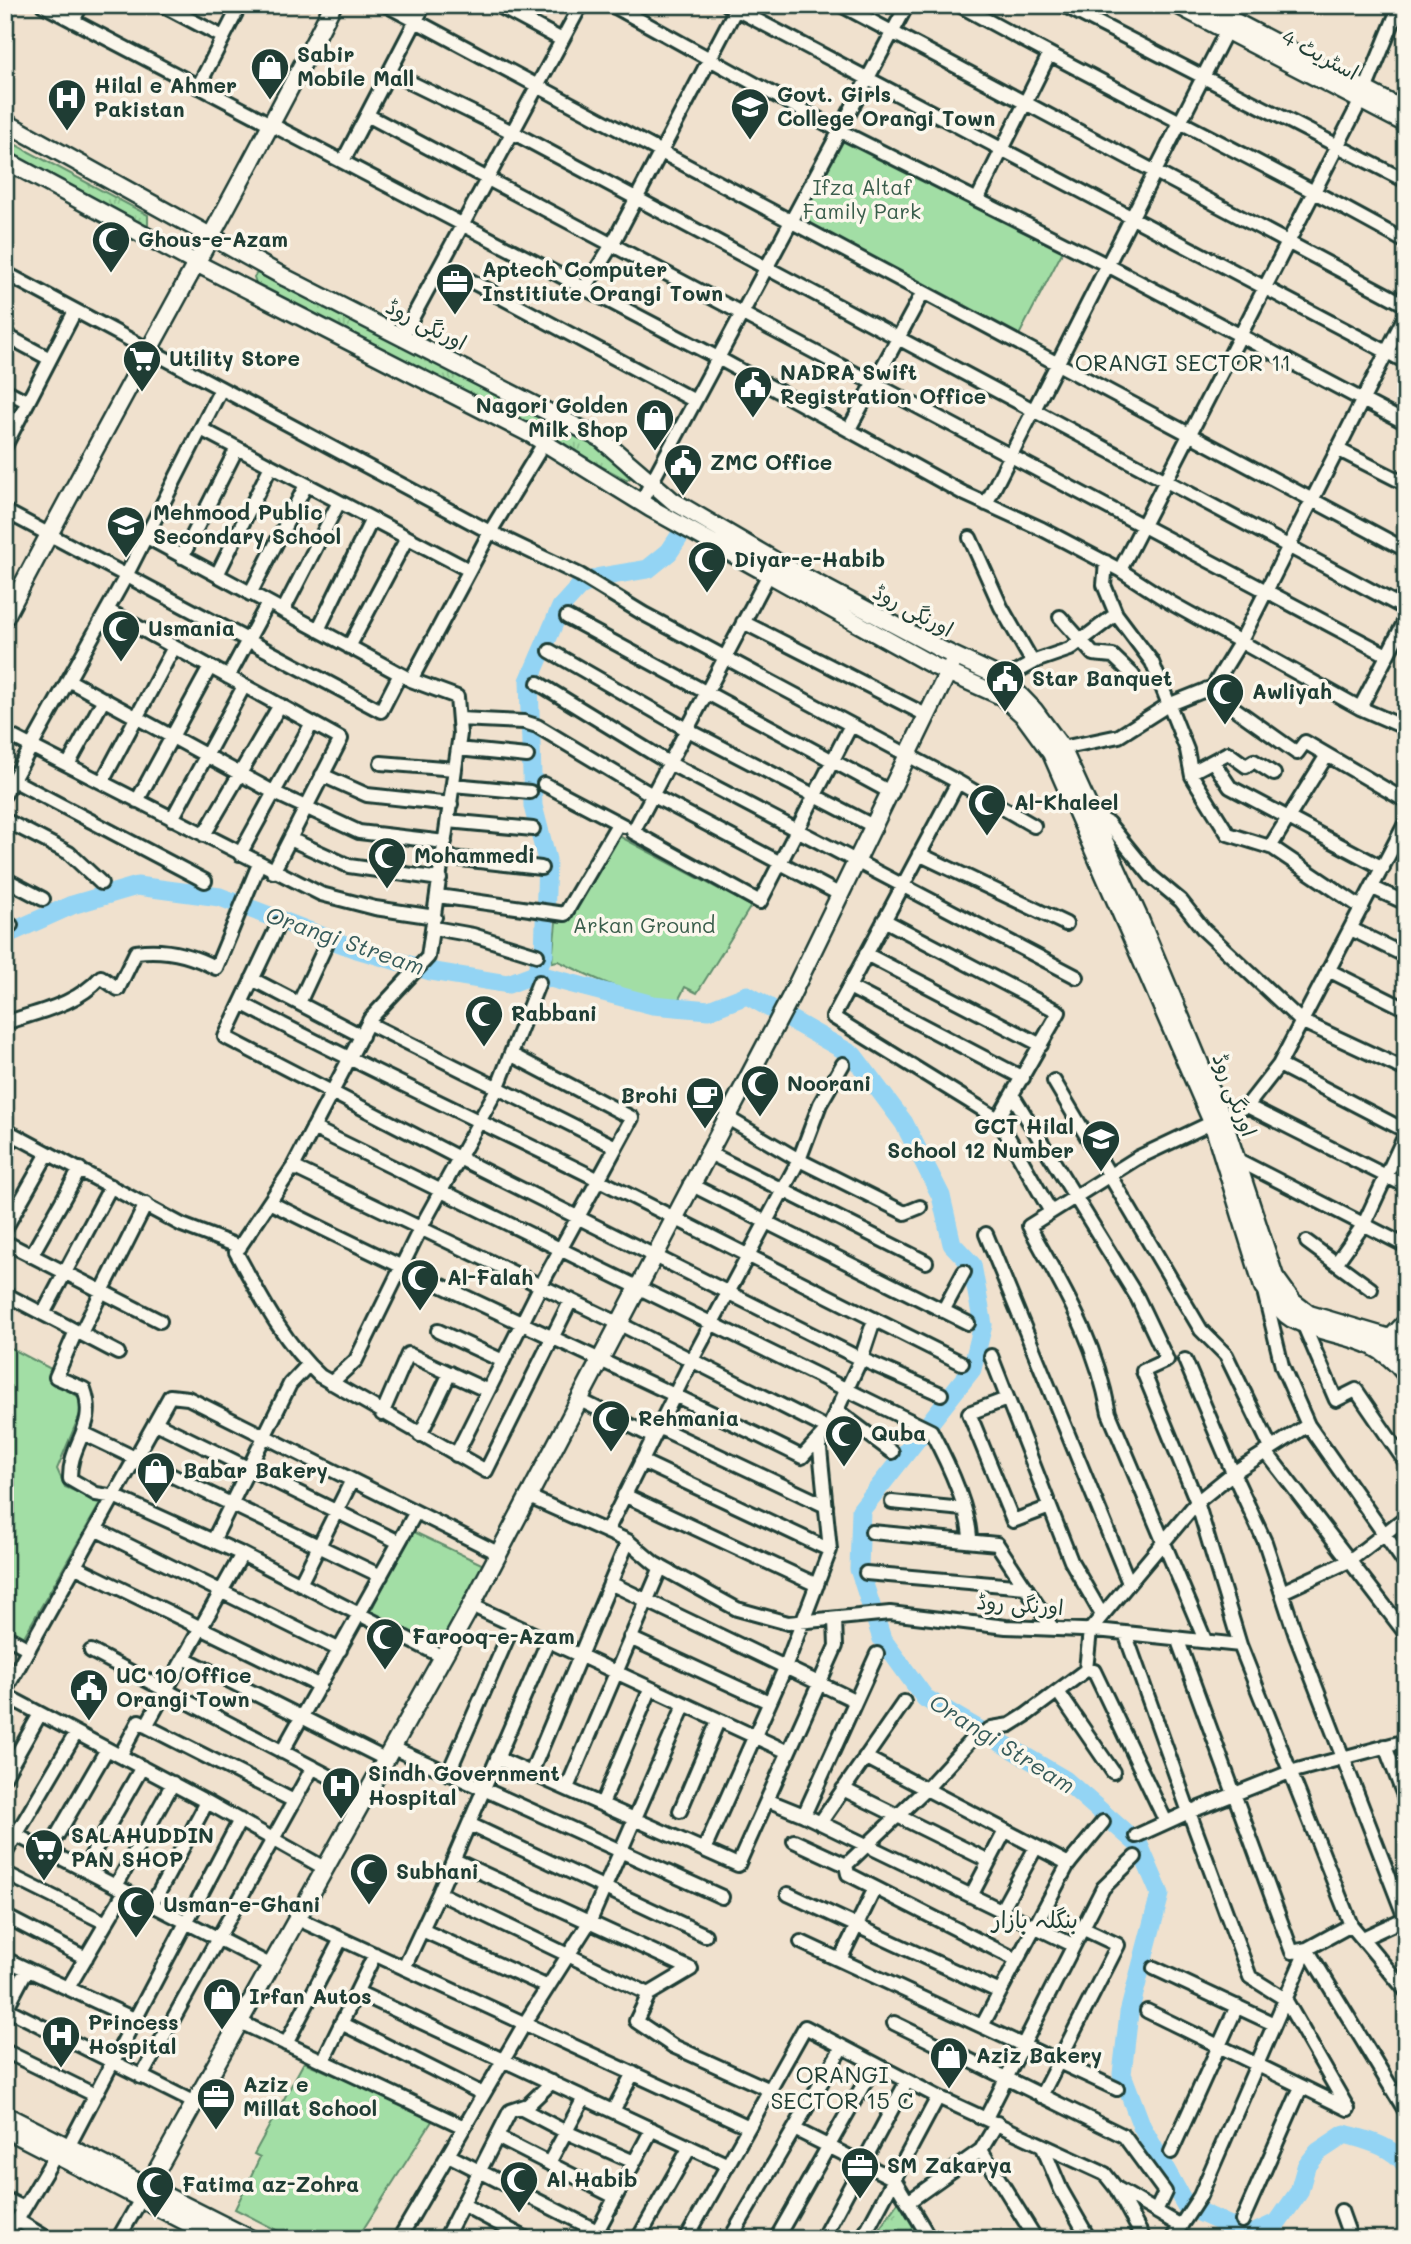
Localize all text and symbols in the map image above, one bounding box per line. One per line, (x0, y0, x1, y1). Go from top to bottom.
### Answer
street label: اسٹریٹ 4 (1278, 22, 1364, 85)
place label: Sabir Mobile Mall (297, 40, 414, 91)
shop icon: Sabir Mobile Mall (249, 46, 291, 101)
place label: Hilal e Ahmer Pakistan (94, 71, 237, 122)
hospital icon: Hilal e Ahmer Pakistan (46, 77, 88, 132)
place label: Govt. Girls College Orangi Town (777, 80, 995, 131)
school or university icon: Govt. Girls College Orangi Town (729, 86, 771, 141)
park label: Ifza Altaf Family Park (803, 173, 921, 224)
mosque icon: Ghous-e-Azam (90, 219, 132, 274)
place label: Ghous-e-Azam (138, 225, 288, 252)
place label: Aptech Computer Institiute Orangi Town (482, 255, 723, 306)
office icon: Aptech Computer Institiute Orangi Town (434, 261, 476, 316)
street label: اورنگی روڈ (381, 292, 471, 357)
supermarket icon: Utility Store (121, 338, 163, 393)
place label: Utility Store (169, 344, 300, 372)
district label: ORANGI SECTOR 11 (1075, 347, 1291, 377)
place label: NADRA Swift Registration Office (780, 358, 986, 409)
public building icon: NADRA Swift Registration Office (732, 364, 774, 419)
place label: Nagori Golden Milk Shop (476, 391, 628, 442)
shop icon: Nagori Golden Milk Shop (634, 397, 676, 452)
public building icon: ZMC Office (662, 442, 704, 497)
place label: ZMC Office (710, 448, 832, 475)
place label: Mehmood Public Secondary School (153, 498, 341, 550)
school or university icon: Mehmood Public Secondary School (105, 504, 147, 559)
mosque icon: Diyar-e-Habib (686, 539, 728, 594)
place label: Diyar-e-Habib (734, 545, 885, 573)
street label: اورنگی روڈ (868, 577, 958, 644)
mosque icon: Usmania (100, 608, 142, 663)
place label: Usmania (148, 614, 235, 641)
public building icon: Star Banquet (984, 658, 1026, 713)
place label: Star Banquet (1032, 664, 1172, 691)
mosque icon: Awliyah (1204, 671, 1246, 726)
place label: Awliyah (1252, 677, 1332, 705)
mosque icon: Al-Khaleel (966, 782, 1008, 837)
place label: Al-Khaleel (1014, 788, 1118, 815)
mosque icon: Mohammedi (366, 835, 408, 890)
place label: Mohammedi (414, 841, 535, 868)
water label: Orangi Stream (262, 899, 429, 981)
park label: Arkan Ground (573, 911, 715, 938)
mosque icon: Rabbani (463, 993, 505, 1048)
place label: Rabbani (511, 999, 597, 1026)
street label: اورنگی روڈ (1205, 1049, 1264, 1141)
mosque icon: Noorani (739, 1063, 781, 1118)
place label: Noorani (787, 1069, 871, 1096)
cafe icon: Brohi (684, 1075, 726, 1130)
place label: Brohi (621, 1081, 678, 1108)
place label: GCT Hilal School 12 Number (887, 1112, 1074, 1163)
school or university icon: GCT Hilal School 12 Number (1080, 1118, 1122, 1173)
mosque icon: Al-Falah (399, 1257, 441, 1312)
place label: Al-Falah (447, 1263, 533, 1290)
mosque icon: Rehmania (590, 1398, 632, 1453)
place label: Rehmania (638, 1404, 739, 1431)
mosque icon: Quba (823, 1413, 865, 1468)
place label: Quba (871, 1419, 926, 1446)
shop icon: Babar Bakery (135, 1450, 177, 1505)
place label: Babar Bakery (183, 1456, 328, 1484)
street label: اورنگی روڈ (976, 1587, 1064, 1622)
mosque icon: Farooq-e-Azam (364, 1616, 406, 1671)
place label: Farooq-e-Azam (412, 1622, 575, 1649)
place label: UC 10 Office Orangi Town (116, 1661, 252, 1712)
public building icon: UC 10 Office Orangi Town (68, 1667, 110, 1722)
water label: Orangi Stream (924, 1686, 1081, 1800)
place label: Sindh Government Hospital (368, 1759, 560, 1810)
hospital icon: Sindh Government Hospital (320, 1765, 362, 1820)
place label: SALAHUDDIN PAN SHOP (71, 1821, 214, 1872)
supermarket icon: SALAHUDDIN PAN SHOP (23, 1827, 65, 1882)
mosque icon: Subhani (348, 1851, 390, 1906)
place label: Subhani (396, 1857, 479, 1884)
mosque icon: Usman-e-Ghani (115, 1884, 157, 1939)
place label: Usman-e-Ghani (163, 1890, 321, 1917)
district label: بنگلہ بازار (990, 1904, 1078, 1934)
shop icon: Irfan Autos (201, 1976, 243, 2031)
place label: Irfan Autos (249, 1982, 371, 2009)
place label: Princess Hospital (88, 2008, 179, 2059)
hospital icon: Princess Hospital (40, 2014, 82, 2069)
shop icon: Aziz Bakery (928, 2035, 970, 2090)
place label: Aziz Bakery (976, 2041, 1102, 2069)
district label: ORANGI SECTOR 15 C (770, 2059, 914, 2115)
place label: Aziz e Millat School (243, 2070, 377, 2121)
office icon: Aziz e Millat School (195, 2076, 237, 2131)
office icon: SM Zakarya (839, 2145, 881, 2200)
place label: SM Zakarya (887, 2151, 1012, 2179)
mosque icon: Al Habib (498, 2159, 540, 2214)
mosque icon: Fatima az-Zohra (134, 2164, 176, 2219)
place label: Al Habib (546, 2165, 637, 2192)
place label: Fatima az-Zohra (182, 2170, 359, 2197)

